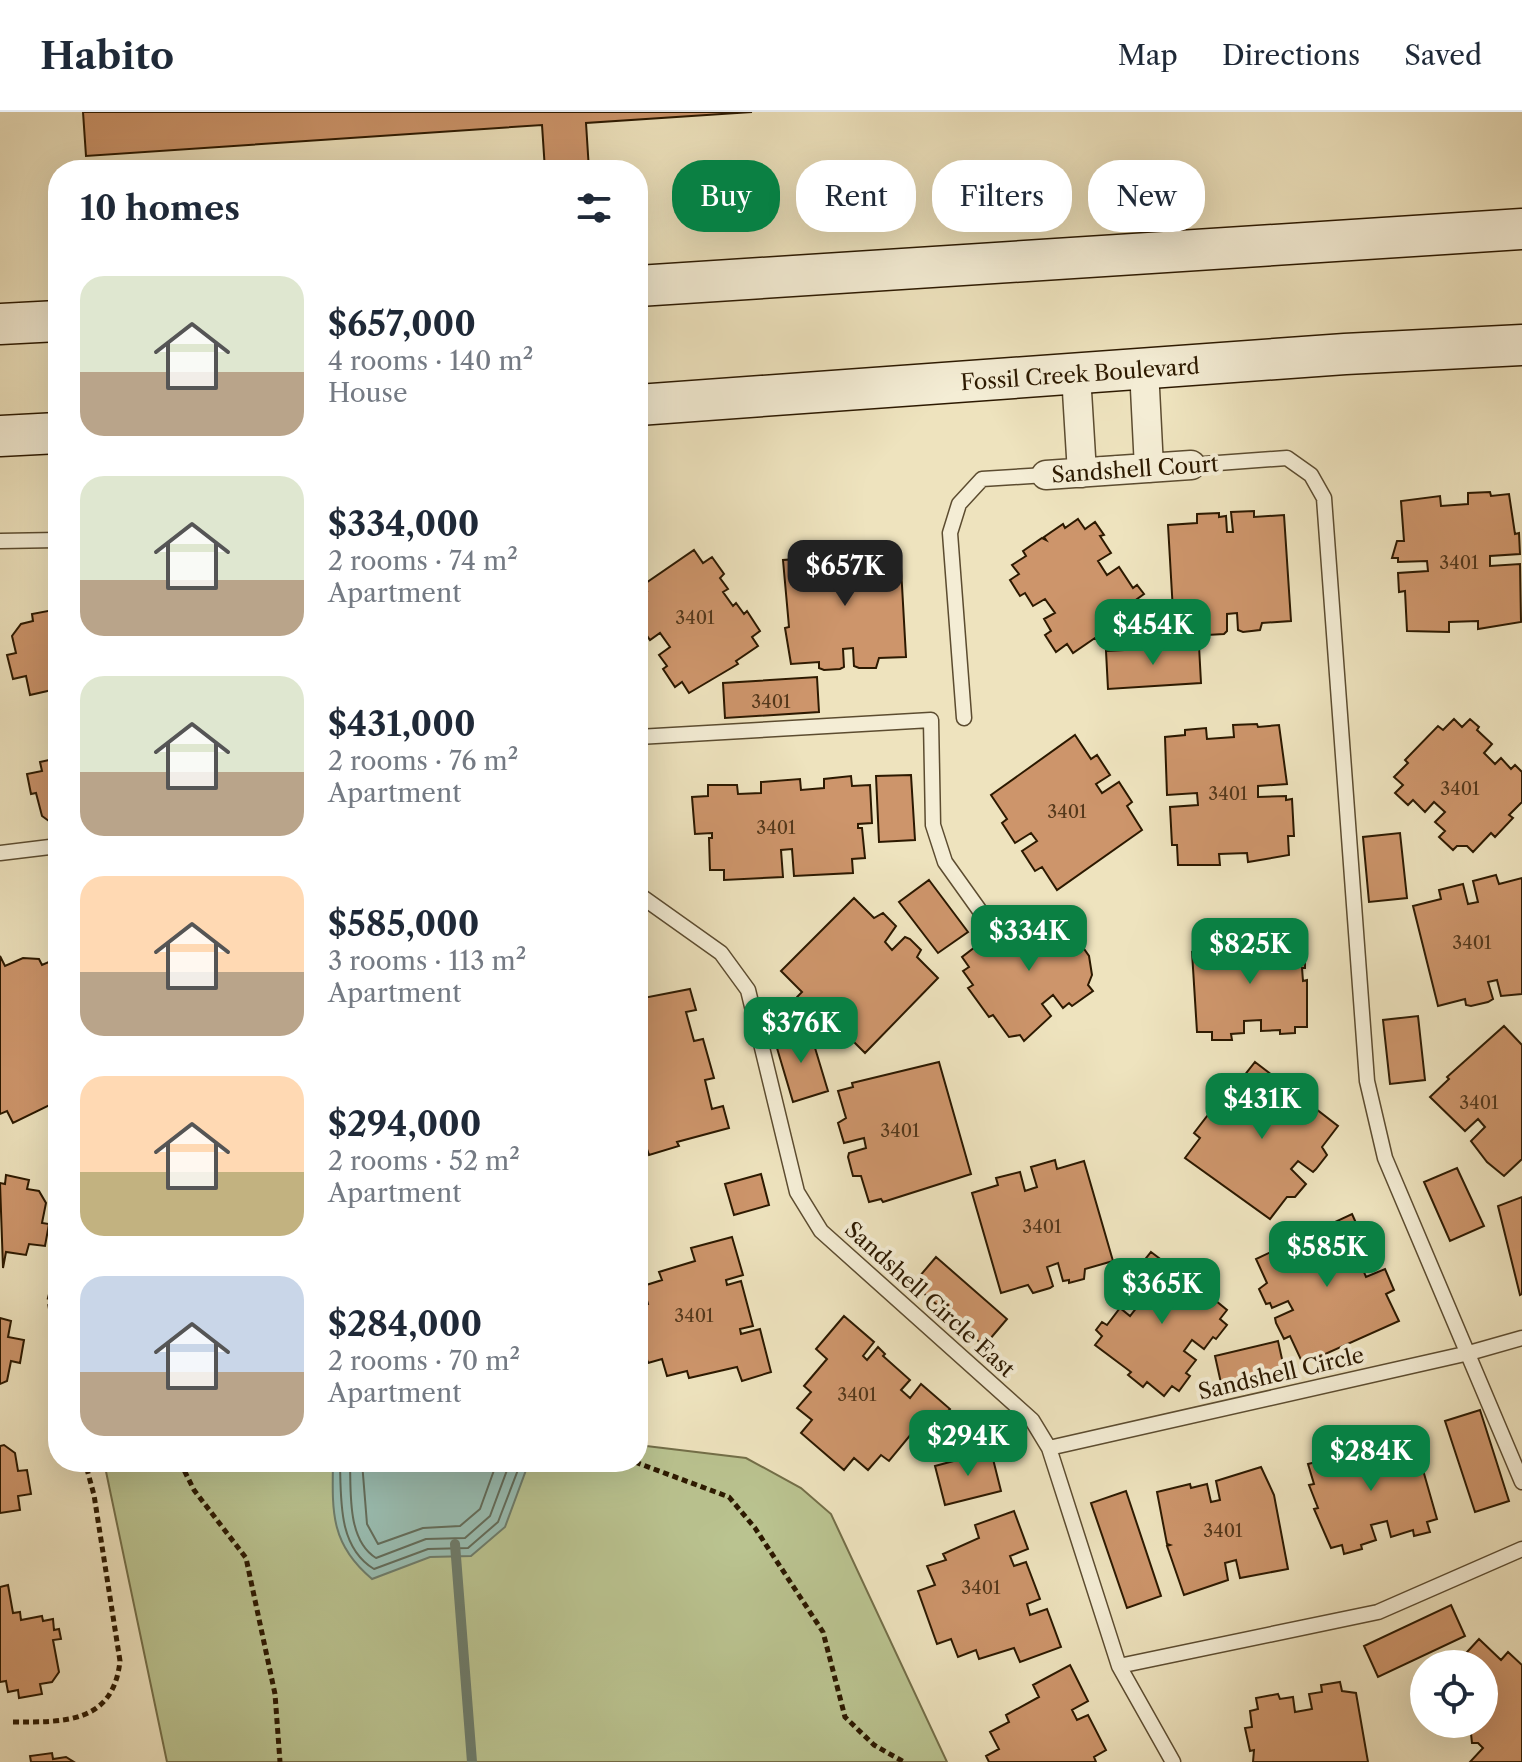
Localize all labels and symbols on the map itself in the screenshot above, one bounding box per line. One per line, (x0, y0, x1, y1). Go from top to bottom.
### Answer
street label: Fossil Creek Boulevard (959, 353, 1201, 396)
street label: Sandshell Court (1051, 450, 1220, 489)
pin: $657K (789, 540, 901, 608)
house number: 3401 (1439, 552, 1479, 574)
pin: $454K (1097, 599, 1209, 667)
house number: 3401 (675, 607, 715, 629)
house number: 3401 (751, 691, 791, 713)
house number: 3401 (1440, 778, 1480, 800)
house number: 3401 (1208, 783, 1248, 805)
house number: 3401 (1047, 801, 1087, 823)
house number: 3401 (756, 817, 796, 839)
pin: $334K (973, 905, 1085, 973)
pin: $825K (1194, 918, 1306, 986)
house number: 3401 (1452, 932, 1492, 954)
pin: $376K (745, 997, 857, 1065)
pin: $431K (1206, 1073, 1318, 1141)
house number: 3401 (1459, 1092, 1499, 1114)
house number: 3401 (880, 1120, 920, 1142)
street label: Sandshell Circle East (839, 1216, 1020, 1383)
house number: 3401 (1022, 1216, 1062, 1238)
pin: $585K (1271, 1221, 1383, 1289)
pin: $365K (1106, 1258, 1218, 1326)
house number: 3401 (674, 1305, 714, 1327)
street label: Sandshell Circle (1195, 1341, 1367, 1406)
house number: 3401 (837, 1384, 877, 1406)
pin: $294K (912, 1410, 1024, 1478)
pin: $284K (1315, 1425, 1427, 1493)
house number: 3401 (1203, 1520, 1243, 1542)
house number: 3401 (961, 1577, 1001, 1599)

